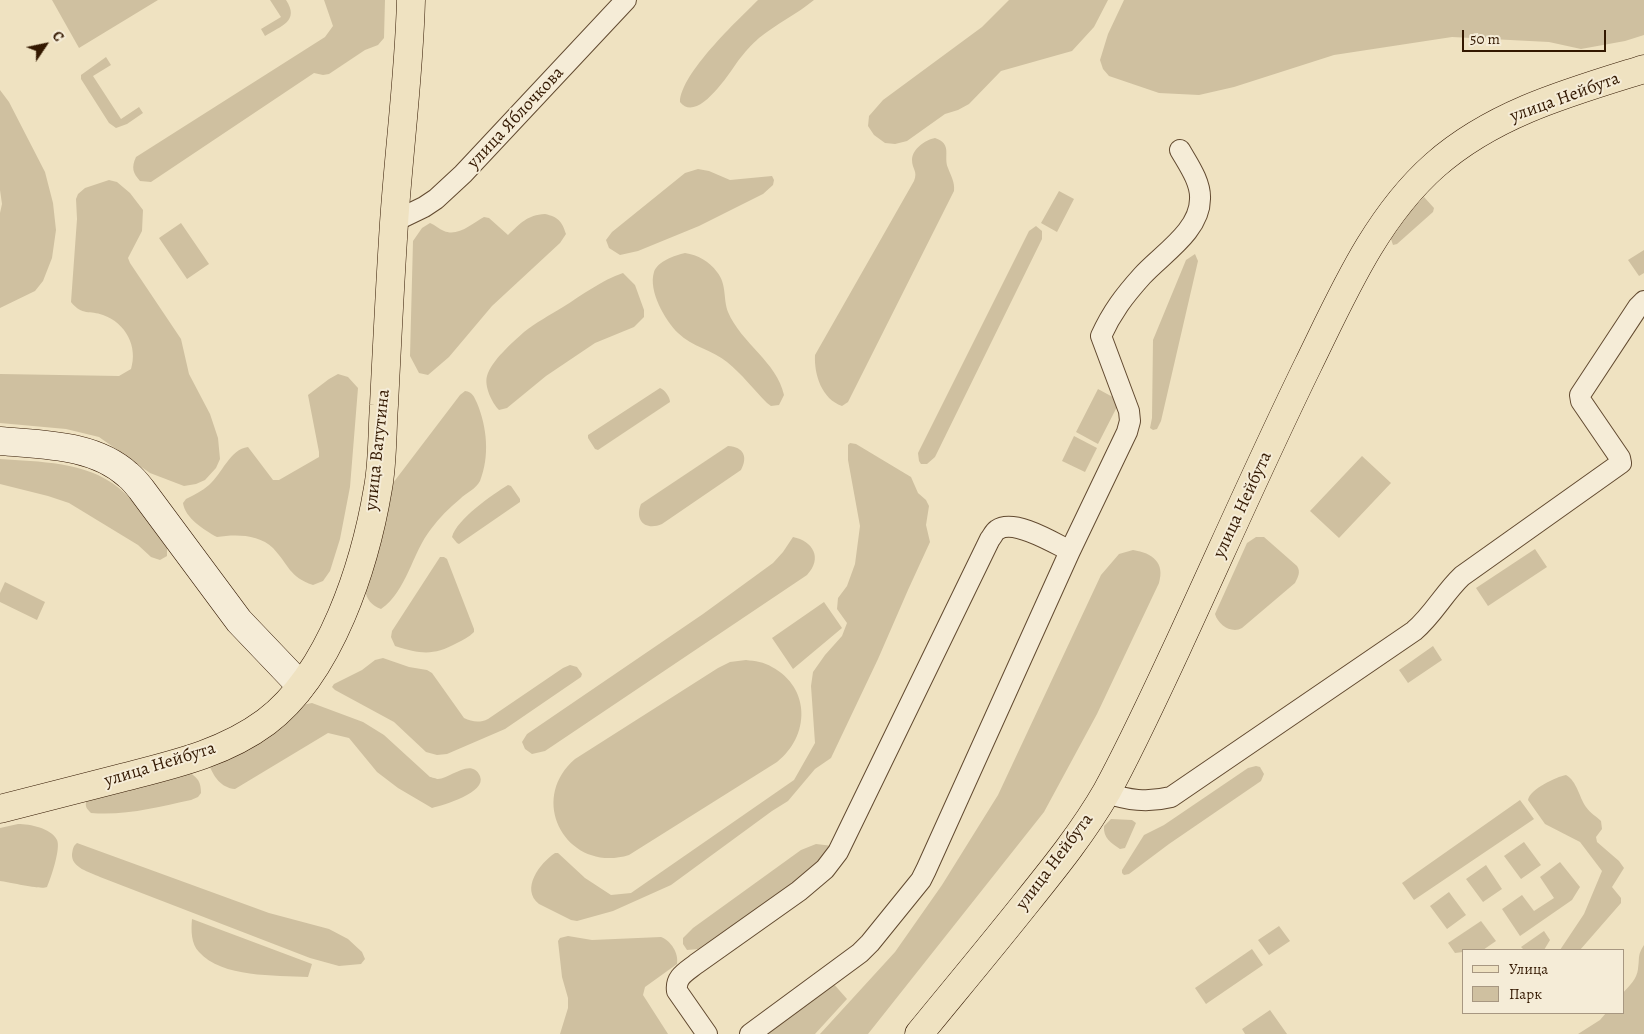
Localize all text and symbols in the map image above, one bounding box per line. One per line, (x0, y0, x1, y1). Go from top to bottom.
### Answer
north arrow (20, 20, 70, 70)
scale bar (1464, 20, 1608, 52)
text: С (48, 27, 68, 45)
text: 50 m (1470, 29, 1500, 49)
street label: улица Яблочкова (463, 63, 569, 173)
street label: улица Нейбута (1507, 68, 1623, 128)
street label: улица Ватутина (361, 388, 395, 512)
street label: улица Нейбута (1209, 448, 1277, 562)
street label: улица Нейбута (102, 738, 218, 792)
street label: улица Нейбута (1012, 810, 1098, 914)
legend (1462, 949, 1624, 1014)
text: Улица (1509, 959, 1548, 979)
text: Парк (1509, 984, 1542, 1004)

